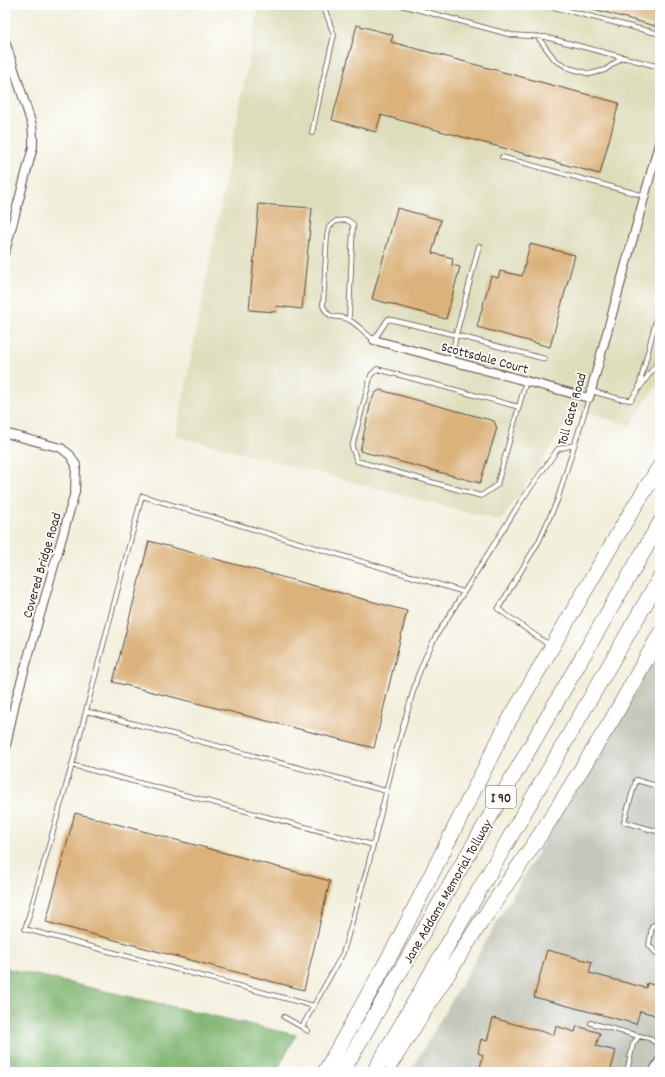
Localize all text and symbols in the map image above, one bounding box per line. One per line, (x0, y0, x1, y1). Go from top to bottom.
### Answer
street label: Scottsdale Court (439, 338, 530, 380)
street label: Toll Gate Road (553, 371, 593, 448)
street label: Covered Bridge Road (18, 510, 68, 621)
road number: I 90 (486, 786, 516, 808)
street label: Jane Addams Memorial Tollway (399, 816, 498, 968)

